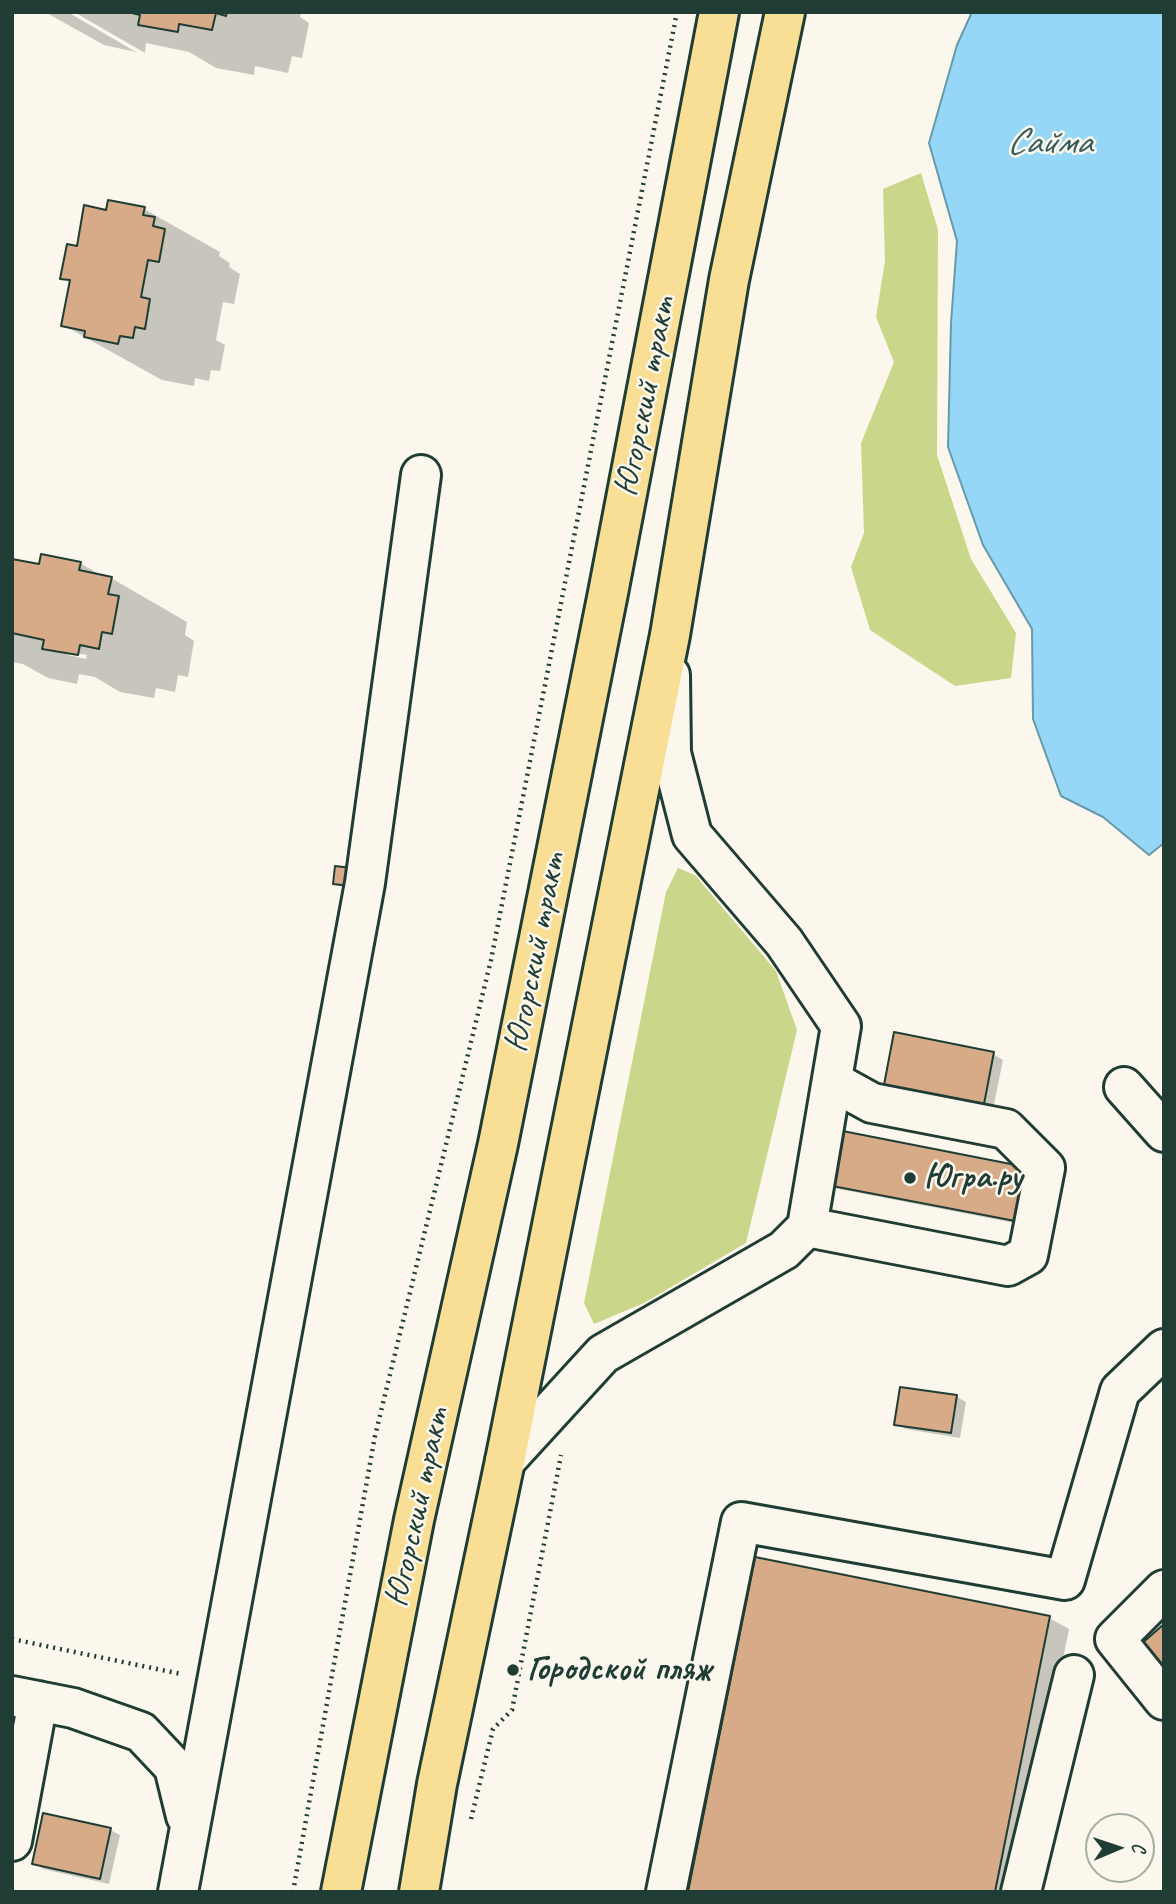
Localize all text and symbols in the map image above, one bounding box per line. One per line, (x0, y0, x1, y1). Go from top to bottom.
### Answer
water label: Сайма (1007, 121, 1091, 165)
street label: Югорский тракт (606, 294, 686, 500)
street label: Югорский тракт (496, 850, 576, 1056)
place label: Югра.ру (924, 1157, 1022, 1199)
marker: Югра.ру (902, 1170, 918, 1186)
street label: Югорский тракт (377, 1405, 459, 1611)
place label: Городской пляж (527, 1649, 711, 1691)
marker: Городской пляж (505, 1662, 521, 1678)
north arrow (1085, 1813, 1155, 1883)
text: С (1127, 1842, 1151, 1852)

